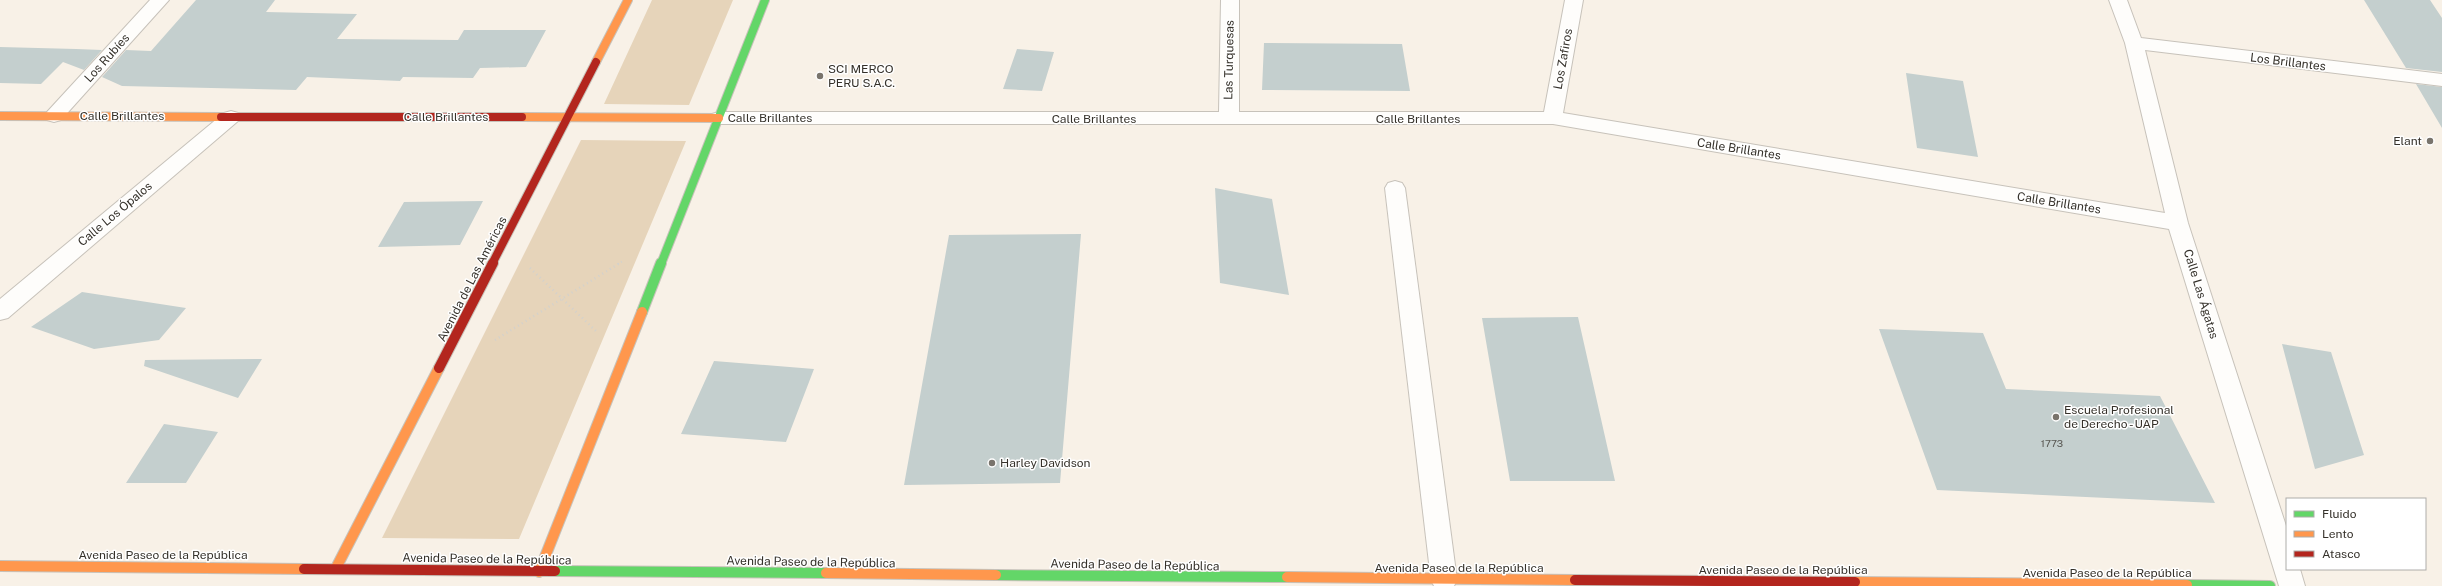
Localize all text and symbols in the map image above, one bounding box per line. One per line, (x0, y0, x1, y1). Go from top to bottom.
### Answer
street label: Las Turquesas (1221, 20, 1237, 100)
street label: Los Zafiros (1551, 27, 1575, 91)
street label: Los Rubíes (82, 31, 132, 85)
street label: Los Brillantes (2249, 50, 2327, 74)
place label: SCI MERCO PERU S.A.C. (828, 62, 895, 90)
marker: SCI MERCO PERU S.A.C. (815, 71, 825, 81)
street label: Calle Brillantes (80, 109, 164, 123)
street label: Calle Brillantes (404, 110, 488, 124)
street label: Calle Brillantes (728, 111, 812, 125)
street label: Calle Brillantes (1052, 112, 1136, 126)
street label: Calle Brillantes (1376, 112, 1460, 126)
place label: Elant (2393, 134, 2422, 148)
street label: Calle Brillantes (1696, 135, 1782, 163)
marker: Elant (2425, 136, 2435, 146)
street label: Calle Los Ópalos (75, 179, 155, 249)
street label: Calle Brillantes (2016, 189, 2102, 217)
street label: Avenida de Las Américas (434, 214, 510, 344)
street label: Calle Las Ágatas (2181, 248, 2221, 340)
place label: Escuela Profesional de Derecho - UAP (2064, 403, 2174, 431)
marker: Escuela Profesional de Derecho - UAP (2051, 412, 2061, 422)
house number: 1773 (2041, 437, 2063, 449)
place label: Harley Davidson (1000, 456, 1091, 470)
marker: Harley Davidson (987, 458, 997, 468)
legend (2286, 498, 2426, 570)
text: Fluido (2322, 507, 2357, 521)
text: Lento (2322, 527, 2354, 541)
text: Atasco (2322, 547, 2361, 561)
street label: Avenida Paseo de la República (78, 548, 248, 562)
street label: Avenida Paseo de la República (402, 551, 572, 567)
street label: Avenida Paseo de la República (726, 554, 896, 570)
street label: Avenida Paseo de la República (1050, 557, 1220, 573)
street label: Avenida Paseo de la República (1374, 561, 1544, 575)
street label: Avenida Paseo de la República (1698, 563, 1868, 577)
street label: Avenida Paseo de la República (2022, 566, 2192, 580)

